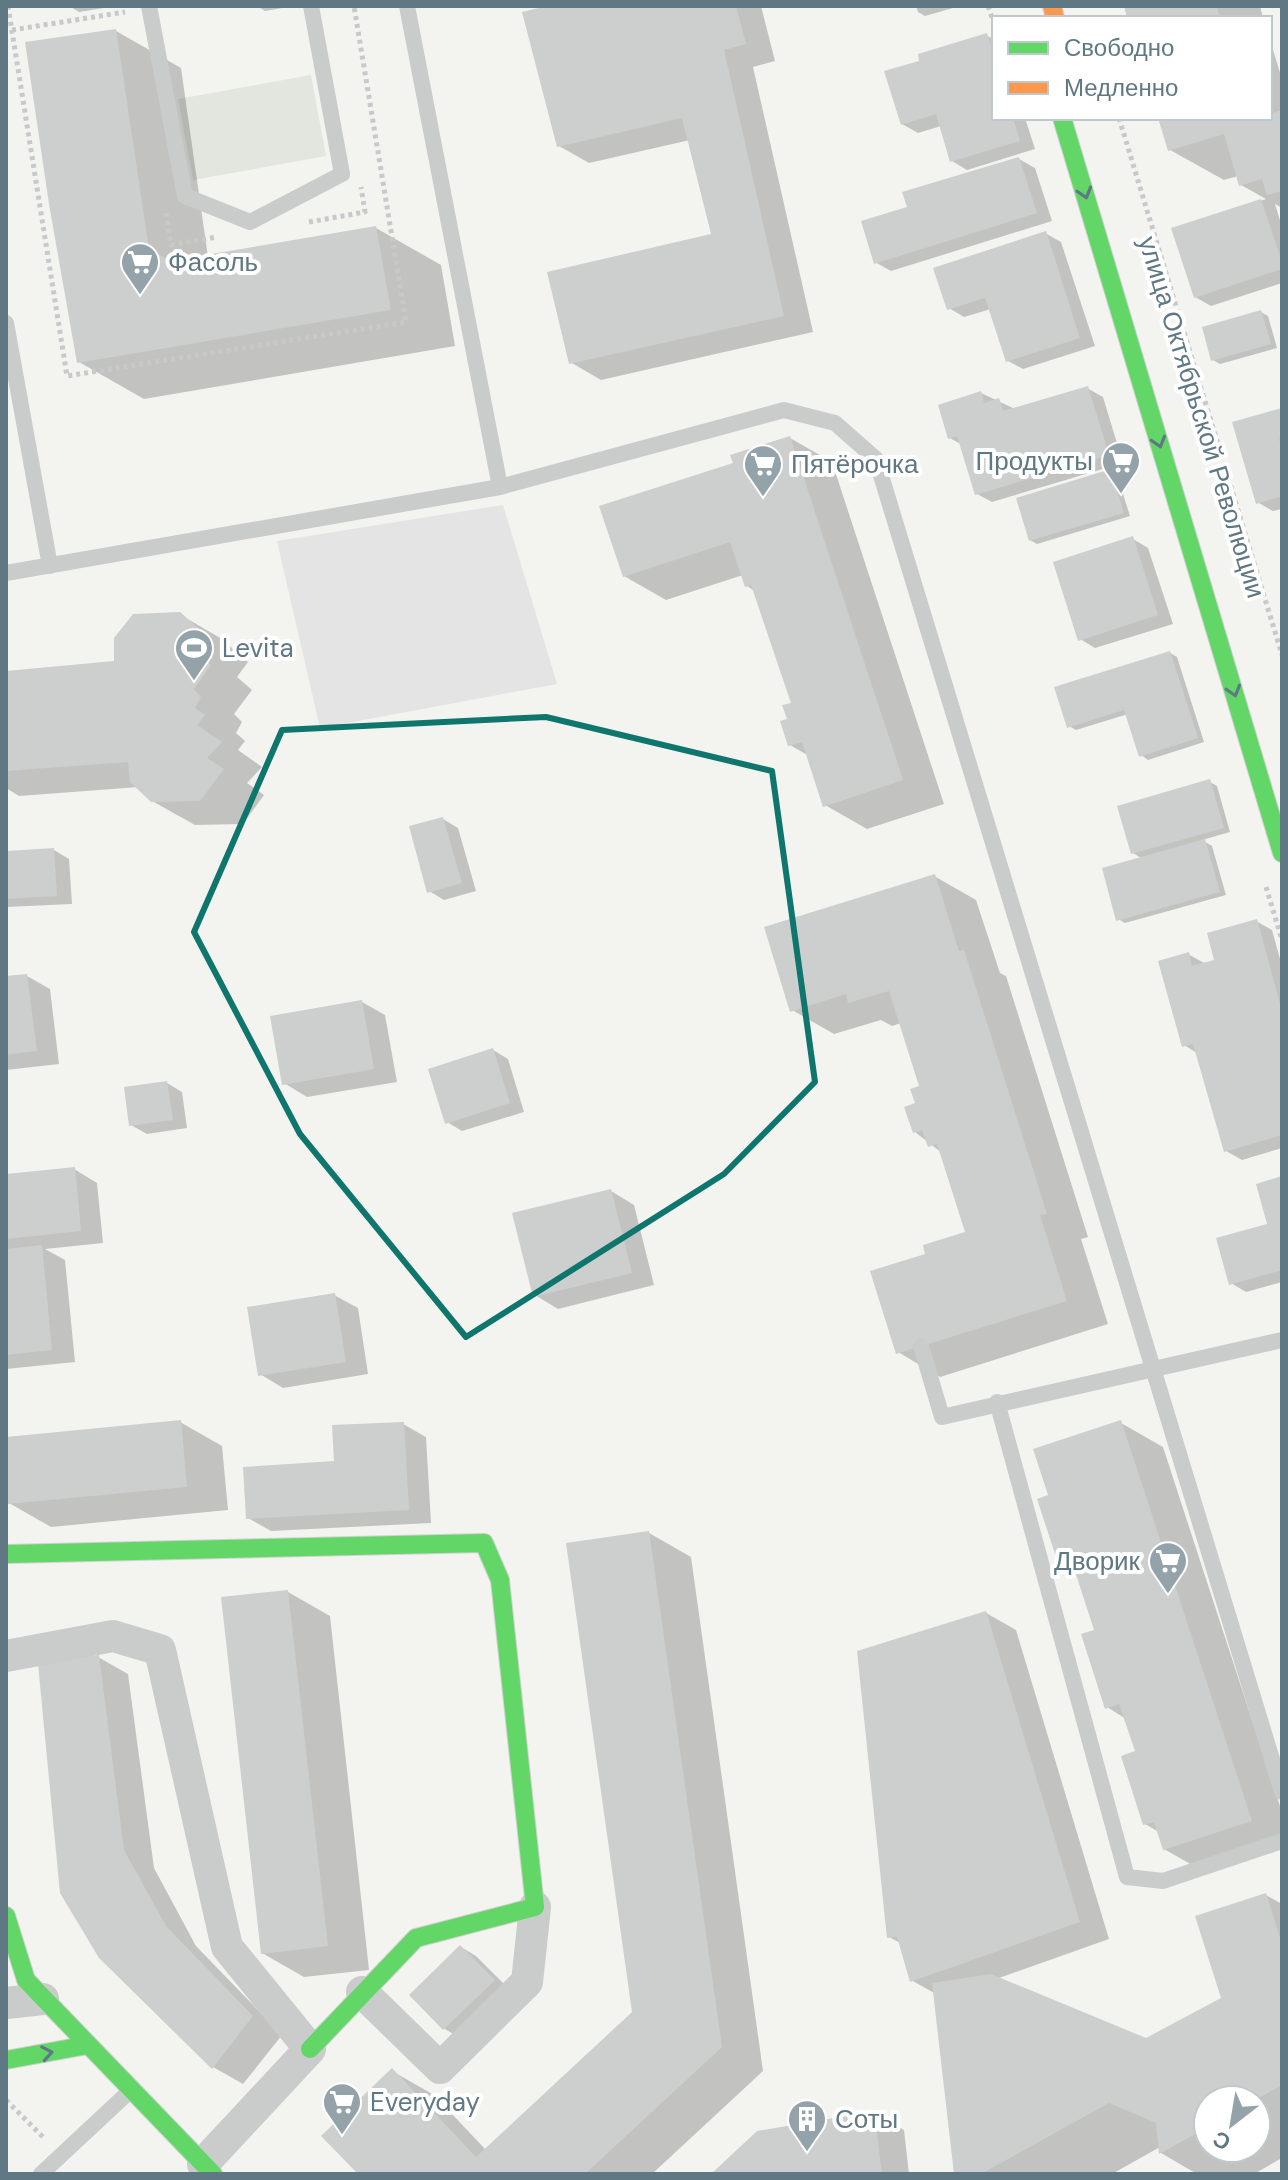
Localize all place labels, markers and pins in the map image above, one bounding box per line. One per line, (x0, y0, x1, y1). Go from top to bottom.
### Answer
supermarket icon: Фасоль (119, 241, 161, 296)
place label: Фасоль (168, 245, 258, 279)
supermarket icon: Продукты (1100, 440, 1142, 495)
supermarket icon: Пятёрочка (742, 443, 784, 498)
place label: Продукты (976, 444, 1093, 478)
place label: Пятёрочка (791, 447, 919, 481)
sports icon: Levita (173, 627, 215, 682)
place label: Levita (222, 631, 294, 665)
supermarket icon: Дворик (1147, 1540, 1189, 1595)
place label: Дворик (1054, 1544, 1141, 1578)
supermarket icon: Everyday (321, 2081, 363, 2136)
place label: Everyday (370, 2085, 480, 2119)
building icon: Соты (786, 2098, 828, 2153)
place label: Соты (835, 2102, 898, 2136)

